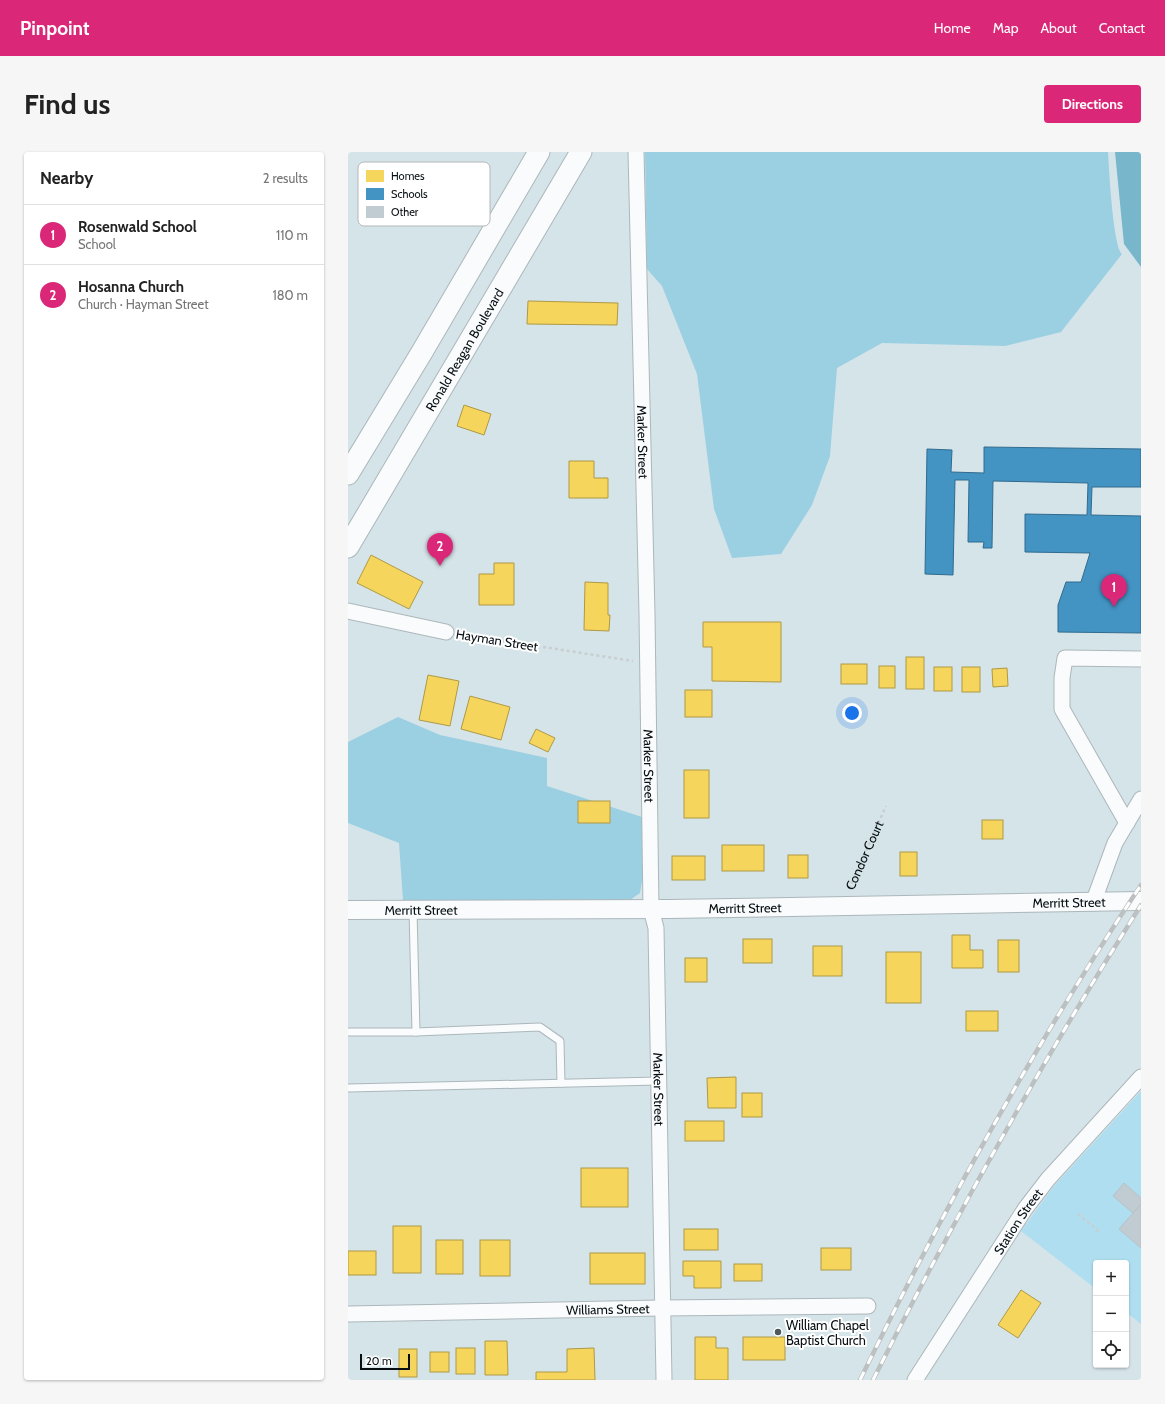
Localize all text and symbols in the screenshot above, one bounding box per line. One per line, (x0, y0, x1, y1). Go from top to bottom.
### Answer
text: Pinpoint (20, 17, 89, 40)
text: Home (934, 19, 971, 37)
text: Map (993, 19, 1018, 37)
text: About (1040, 19, 1077, 37)
text: Contact (1099, 19, 1145, 37)
button: Directions (1044, 85, 1141, 123)
text: Find us (24, 87, 110, 121)
legend (358, 162, 490, 226)
text: Nearby (40, 168, 93, 188)
text: Homes (391, 169, 425, 183)
text: 2 results (263, 170, 308, 186)
text: Schools (391, 187, 428, 201)
text: Other (391, 205, 419, 219)
text: Rosenwald School (78, 218, 197, 236)
text: 1 (51, 227, 55, 243)
text: 110 m (276, 227, 308, 243)
text: School (78, 236, 116, 252)
text: Hosanna Church (78, 278, 184, 296)
street label: Ronald Reagan Boulevard (422, 285, 507, 414)
text: 2 (50, 287, 56, 303)
text: 180 m (272, 287, 308, 303)
text: Church · Hayman Street (78, 296, 209, 312)
street label: Marker Street (634, 405, 652, 479)
pin: 2 (427, 533, 453, 566)
pin: 1 (1101, 574, 1127, 607)
street label: Hayman Street (455, 626, 540, 654)
your location (842, 703, 862, 723)
street label: Marker Street (641, 729, 658, 803)
street label: Condor Court (842, 818, 887, 892)
street label: Merritt Street (1032, 894, 1106, 911)
street label: Merritt Street (708, 899, 782, 916)
street label: Merritt Street (384, 902, 458, 918)
street label: Marker Street (650, 1052, 668, 1127)
street label: Station Street (990, 1185, 1046, 1257)
map controls (1093, 1260, 1129, 1368)
button: + (1093, 1260, 1129, 1296)
button: − (1093, 1296, 1129, 1332)
street label: Williams Street (566, 1300, 650, 1318)
place label: William Chapel Baptist Church (786, 1317, 869, 1348)
marker: William Chapel Baptist Church (773, 1327, 783, 1337)
button: locate (1093, 1332, 1129, 1368)
scale bar (360, 1352, 410, 1371)
text: 20 m (366, 1354, 392, 1368)

